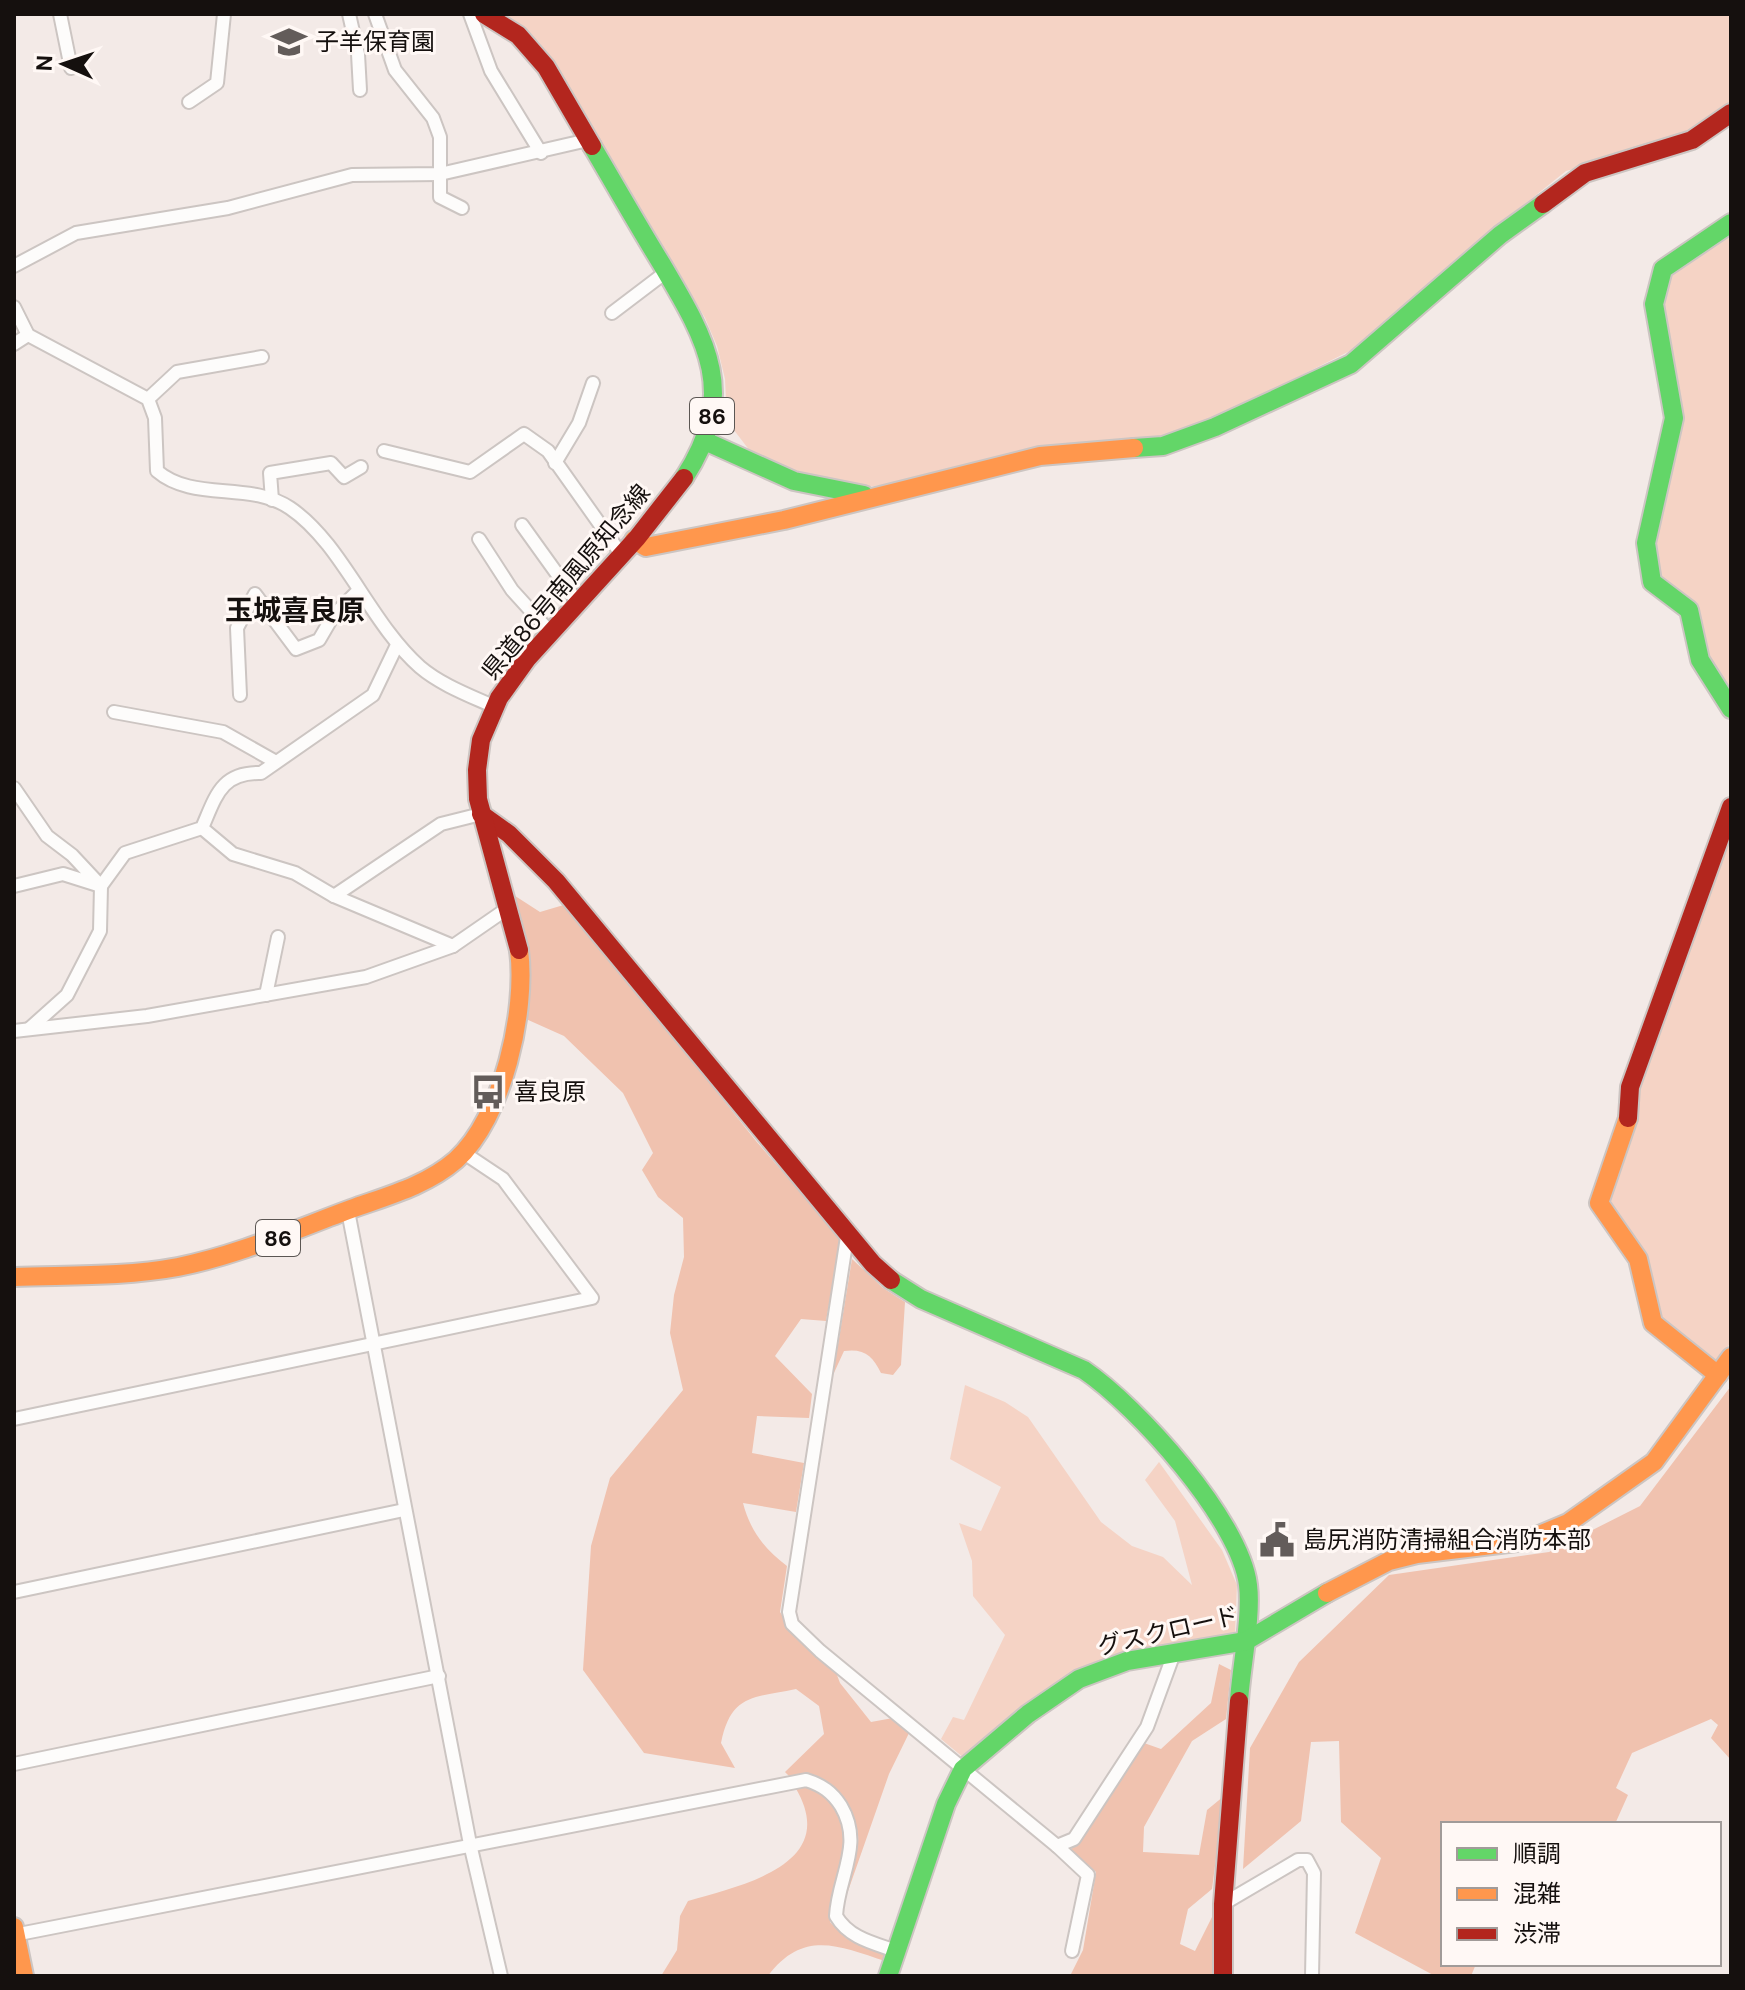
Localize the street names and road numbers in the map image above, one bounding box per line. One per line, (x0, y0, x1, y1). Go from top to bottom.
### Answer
road number: 86 (690, 398, 734, 434)
street label: 県道86号南風原知念線 (475, 478, 656, 686)
road number: 86 (256, 1220, 300, 1256)
street label: グスクロード (1094, 1599, 1242, 1662)

